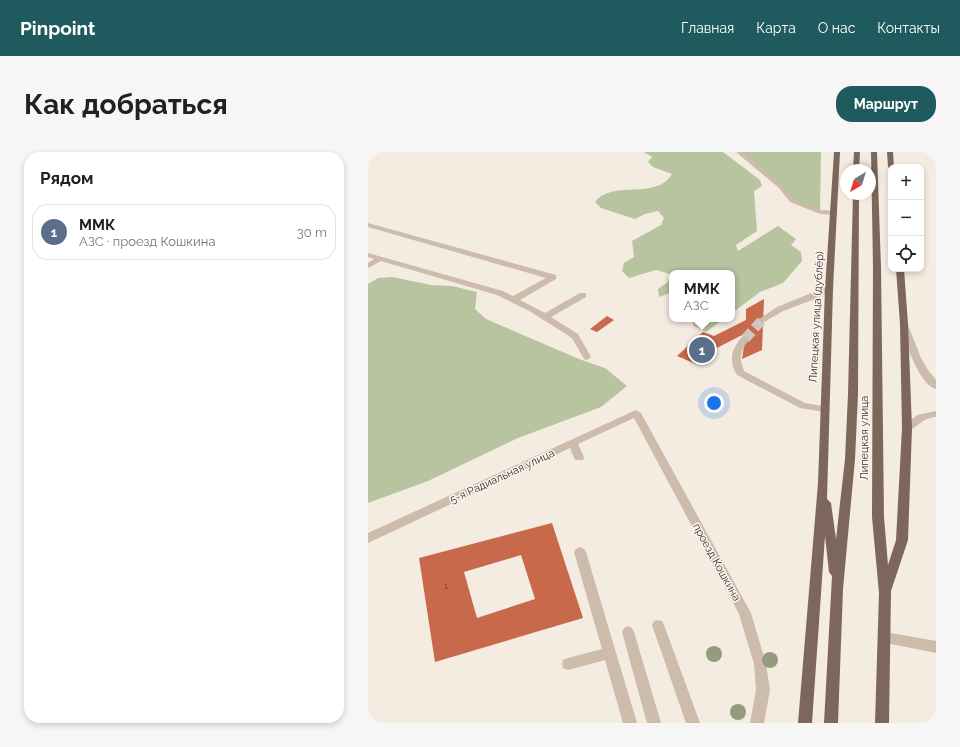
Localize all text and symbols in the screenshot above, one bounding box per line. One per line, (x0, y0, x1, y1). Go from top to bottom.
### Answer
text: Pinpoint (20, 17, 95, 39)
text: Главная (681, 20, 734, 36)
text: Карта (756, 20, 796, 36)
text: О нас (818, 20, 855, 36)
text: Контакты (877, 20, 940, 36)
button: Маршрут (836, 86, 936, 122)
text: Как добраться (24, 88, 228, 121)
north arrow (840, 164, 876, 200)
map controls (888, 164, 924, 272)
button: + (888, 164, 924, 200)
text: Рядом (40, 168, 93, 188)
button: − (888, 200, 924, 236)
text: ММК (79, 216, 115, 234)
text: 1 (51, 225, 57, 240)
text: 30 m (297, 225, 327, 240)
text: АЗС · проезд Кошкина (79, 234, 216, 249)
button: locate (888, 236, 924, 272)
street label: Липецкая улица (дублёр) (807, 251, 826, 383)
popup (669, 270, 735, 322)
text: ММК (684, 280, 720, 298)
text: АЗС (684, 298, 709, 313)
pin: 1 (689, 335, 715, 365)
your location (704, 393, 724, 413)
street label: Липецкая улица (858, 396, 871, 480)
street label: 5-я Радиальная улица (448, 446, 557, 506)
street label: проезд Кошкина (690, 521, 743, 603)
house number: 1 (444, 581, 448, 591)

